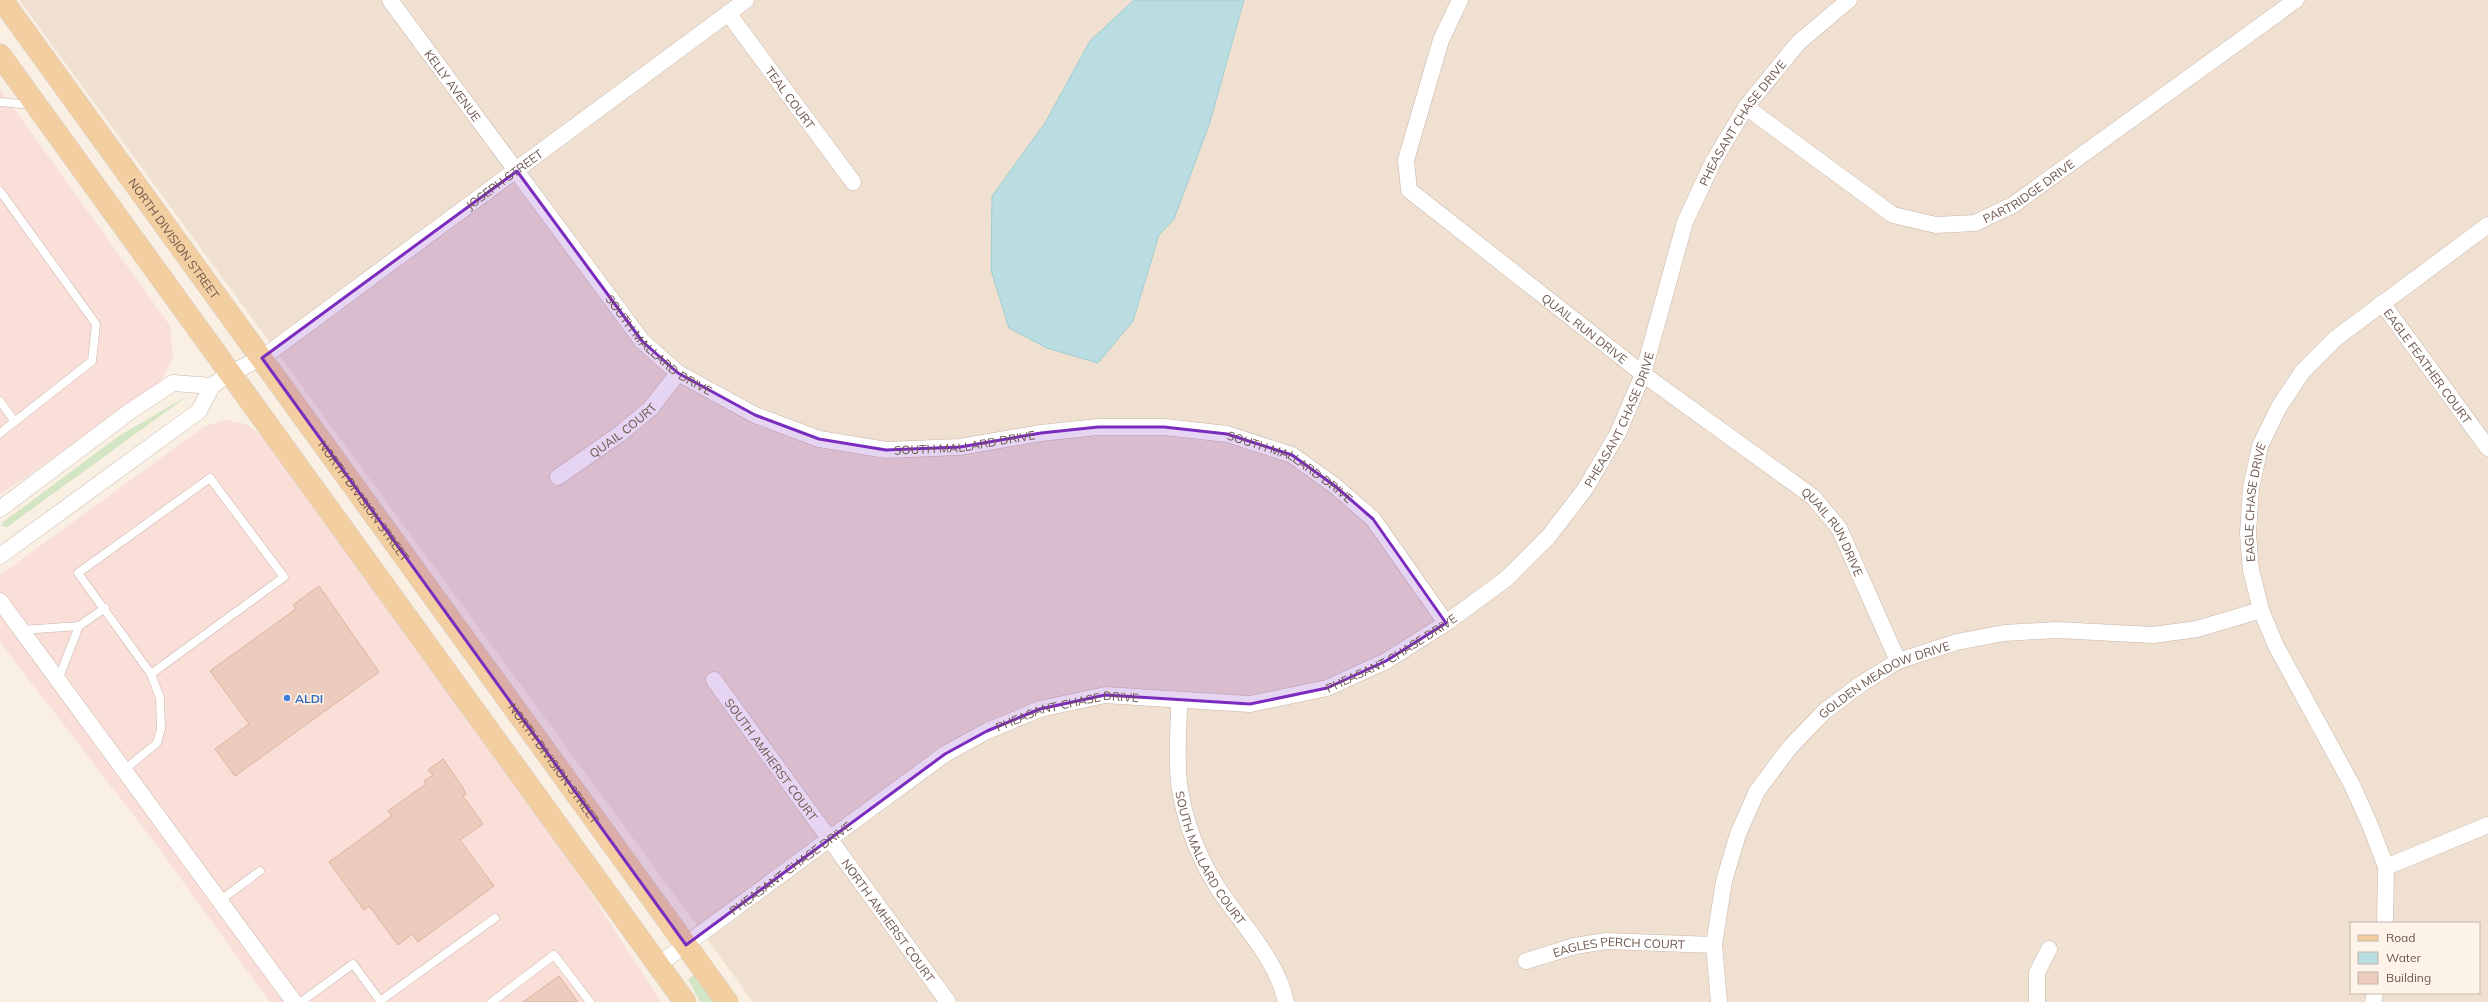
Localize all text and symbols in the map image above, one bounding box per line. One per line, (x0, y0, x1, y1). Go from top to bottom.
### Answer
street label: KELLY AVENUE (422, 47, 484, 124)
street label: PHEASANT CHASE DRIVE (1696, 57, 1789, 188)
street label: TEAL COURT (762, 63, 819, 132)
street label: JOSEPH STREET (463, 145, 546, 212)
street label: PARTRIDGE DRIVE (1980, 156, 2077, 226)
street label: NORTH DIVISION STREET (126, 175, 224, 302)
street label: QUAIL RUN DRIVE (1539, 290, 1631, 366)
street label: SOUTH MALLARD DRIVE (603, 291, 715, 398)
street label: EAGLE FEATHER COURT (2381, 305, 2476, 427)
street label: PHEASANT CHASE DRIVE (1580, 350, 1656, 490)
street label: QUAIL COURT (586, 399, 660, 461)
street label: SOUTH MALLARD DRIVE (893, 427, 1036, 457)
street label: SOUTH MALLARD DRIVE (1225, 427, 1356, 506)
street label: NORTH DIVISION STREET (316, 437, 413, 565)
street label: EAGLE CHASE DRIVE (2240, 439, 2268, 563)
street label: QUAIL RUN DRIVE (1799, 484, 1867, 578)
street label: PHEASANT CHASE DRIVE (1323, 610, 1459, 695)
street label: GOLDEN MEADOW DRIVE (1815, 637, 1951, 721)
street label: PHEASANT CHASE DRIVE (993, 687, 1139, 734)
place label: ALDI (295, 691, 323, 706)
marker: ALDI (282, 693, 292, 703)
street label: SOUTH AMHERST COURT (722, 695, 822, 824)
street label: NORTH DIVISION STREET (505, 700, 603, 827)
street label: SOUTH MALLARD COURT (1173, 790, 1250, 928)
street label: PHEASANT CHASE DRIVE (726, 818, 854, 918)
street label: NORTH AMHERST COURT (839, 856, 939, 985)
legend (2350, 922, 2480, 994)
text: Road (2386, 930, 2415, 945)
street label: EAGLES PERCH COURT (1551, 933, 1686, 960)
text: Water (2386, 950, 2422, 965)
text: Building (2386, 970, 2431, 985)

